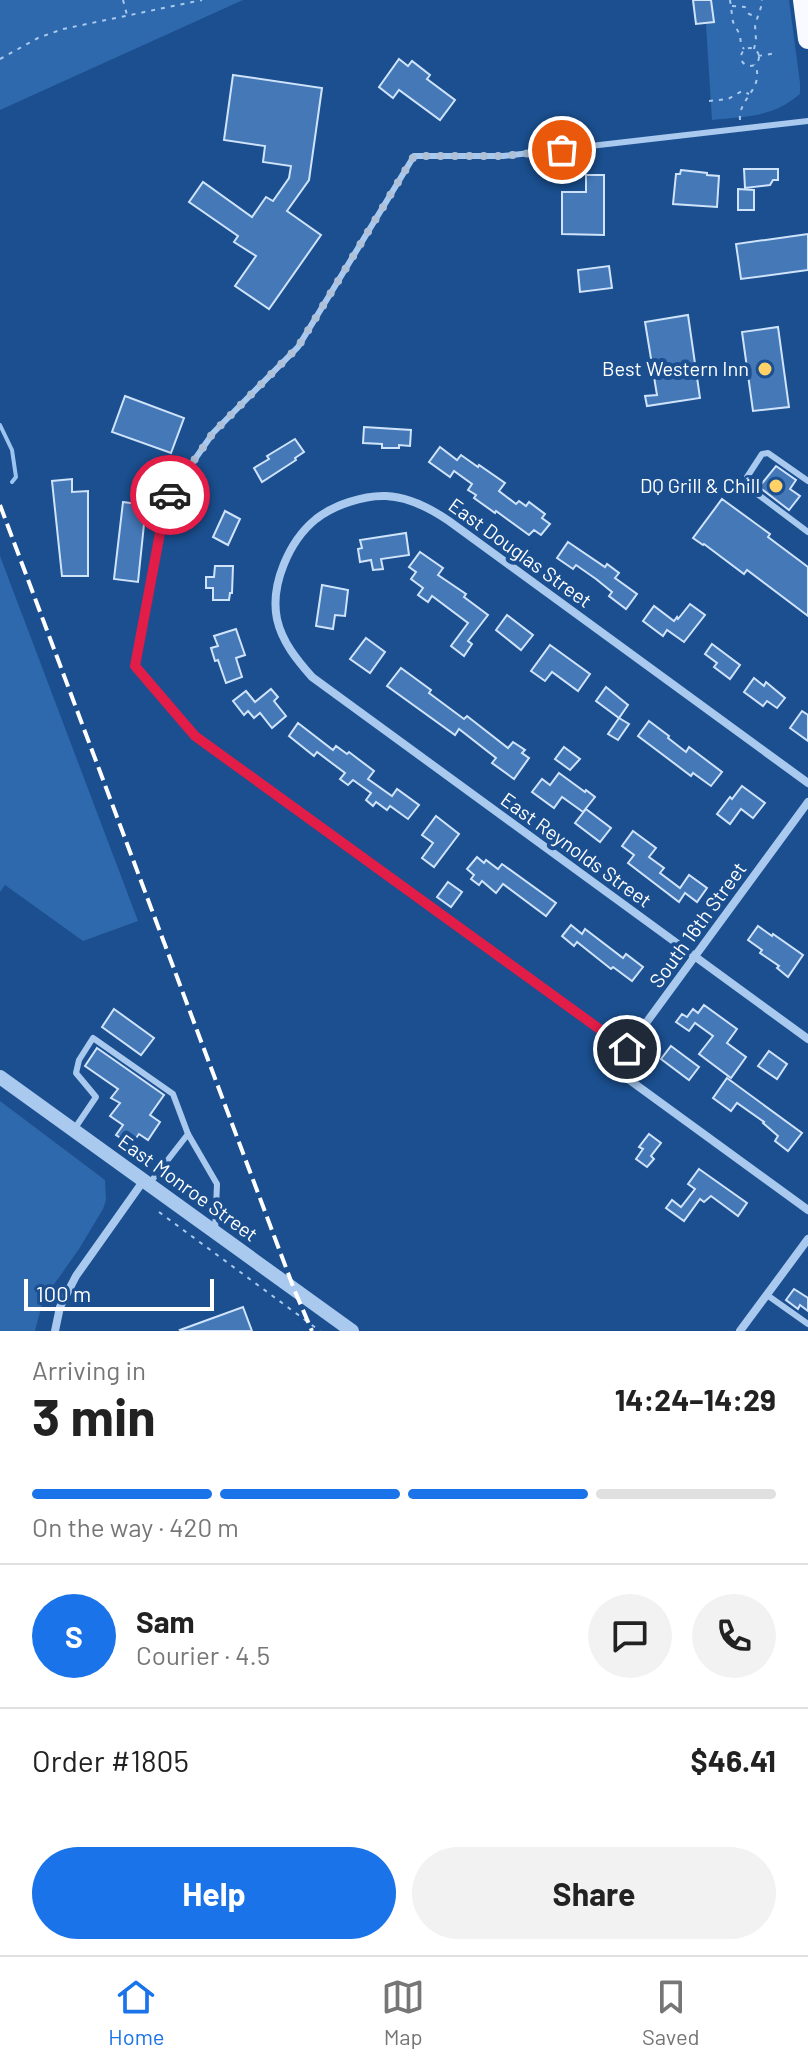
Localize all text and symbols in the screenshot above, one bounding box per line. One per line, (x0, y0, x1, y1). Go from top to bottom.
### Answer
pin (528, 116, 596, 184)
icon: bag (540, 128, 584, 172)
place label: Best Western Inn (602, 356, 749, 380)
marker: Best Western Inn (756, 360, 774, 378)
courier (130, 455, 210, 535)
icon: car (148, 473, 192, 517)
place label: DQ Grill & Chill (640, 473, 760, 497)
marker: DQ Grill & Chill (767, 477, 785, 495)
street label: East Douglas Street (444, 492, 597, 612)
street label: East Reynolds Street (497, 786, 657, 912)
street label: South 16th Street (644, 857, 751, 992)
pin (593, 1015, 661, 1083)
icon: home (605, 1027, 649, 1071)
street label: East Monroe Street (114, 1129, 263, 1246)
scale bar (24, 1275, 214, 1311)
text: 100 m (36, 1280, 91, 1306)
text: Arriving in (32, 1354, 146, 1385)
text: 14:24–14:29 (615, 1381, 776, 1417)
text: 3 min (32, 1384, 156, 1446)
text: On the way · 420 m (32, 1511, 239, 1542)
button: chat (588, 1594, 672, 1678)
button: phone (692, 1594, 776, 1678)
text: Sam (136, 1603, 195, 1639)
text: S (65, 1618, 83, 1654)
text: Courier · 4.5 (136, 1639, 270, 1670)
text: Order #1805 (32, 1742, 189, 1778)
text: $46.41 (691, 1742, 776, 1778)
button: Help (32, 1847, 396, 1939)
button: Share (412, 1847, 776, 1939)
tab: Home (108, 1975, 165, 2049)
tab: Map (381, 1975, 425, 2049)
tab: Saved (642, 1975, 700, 2049)

